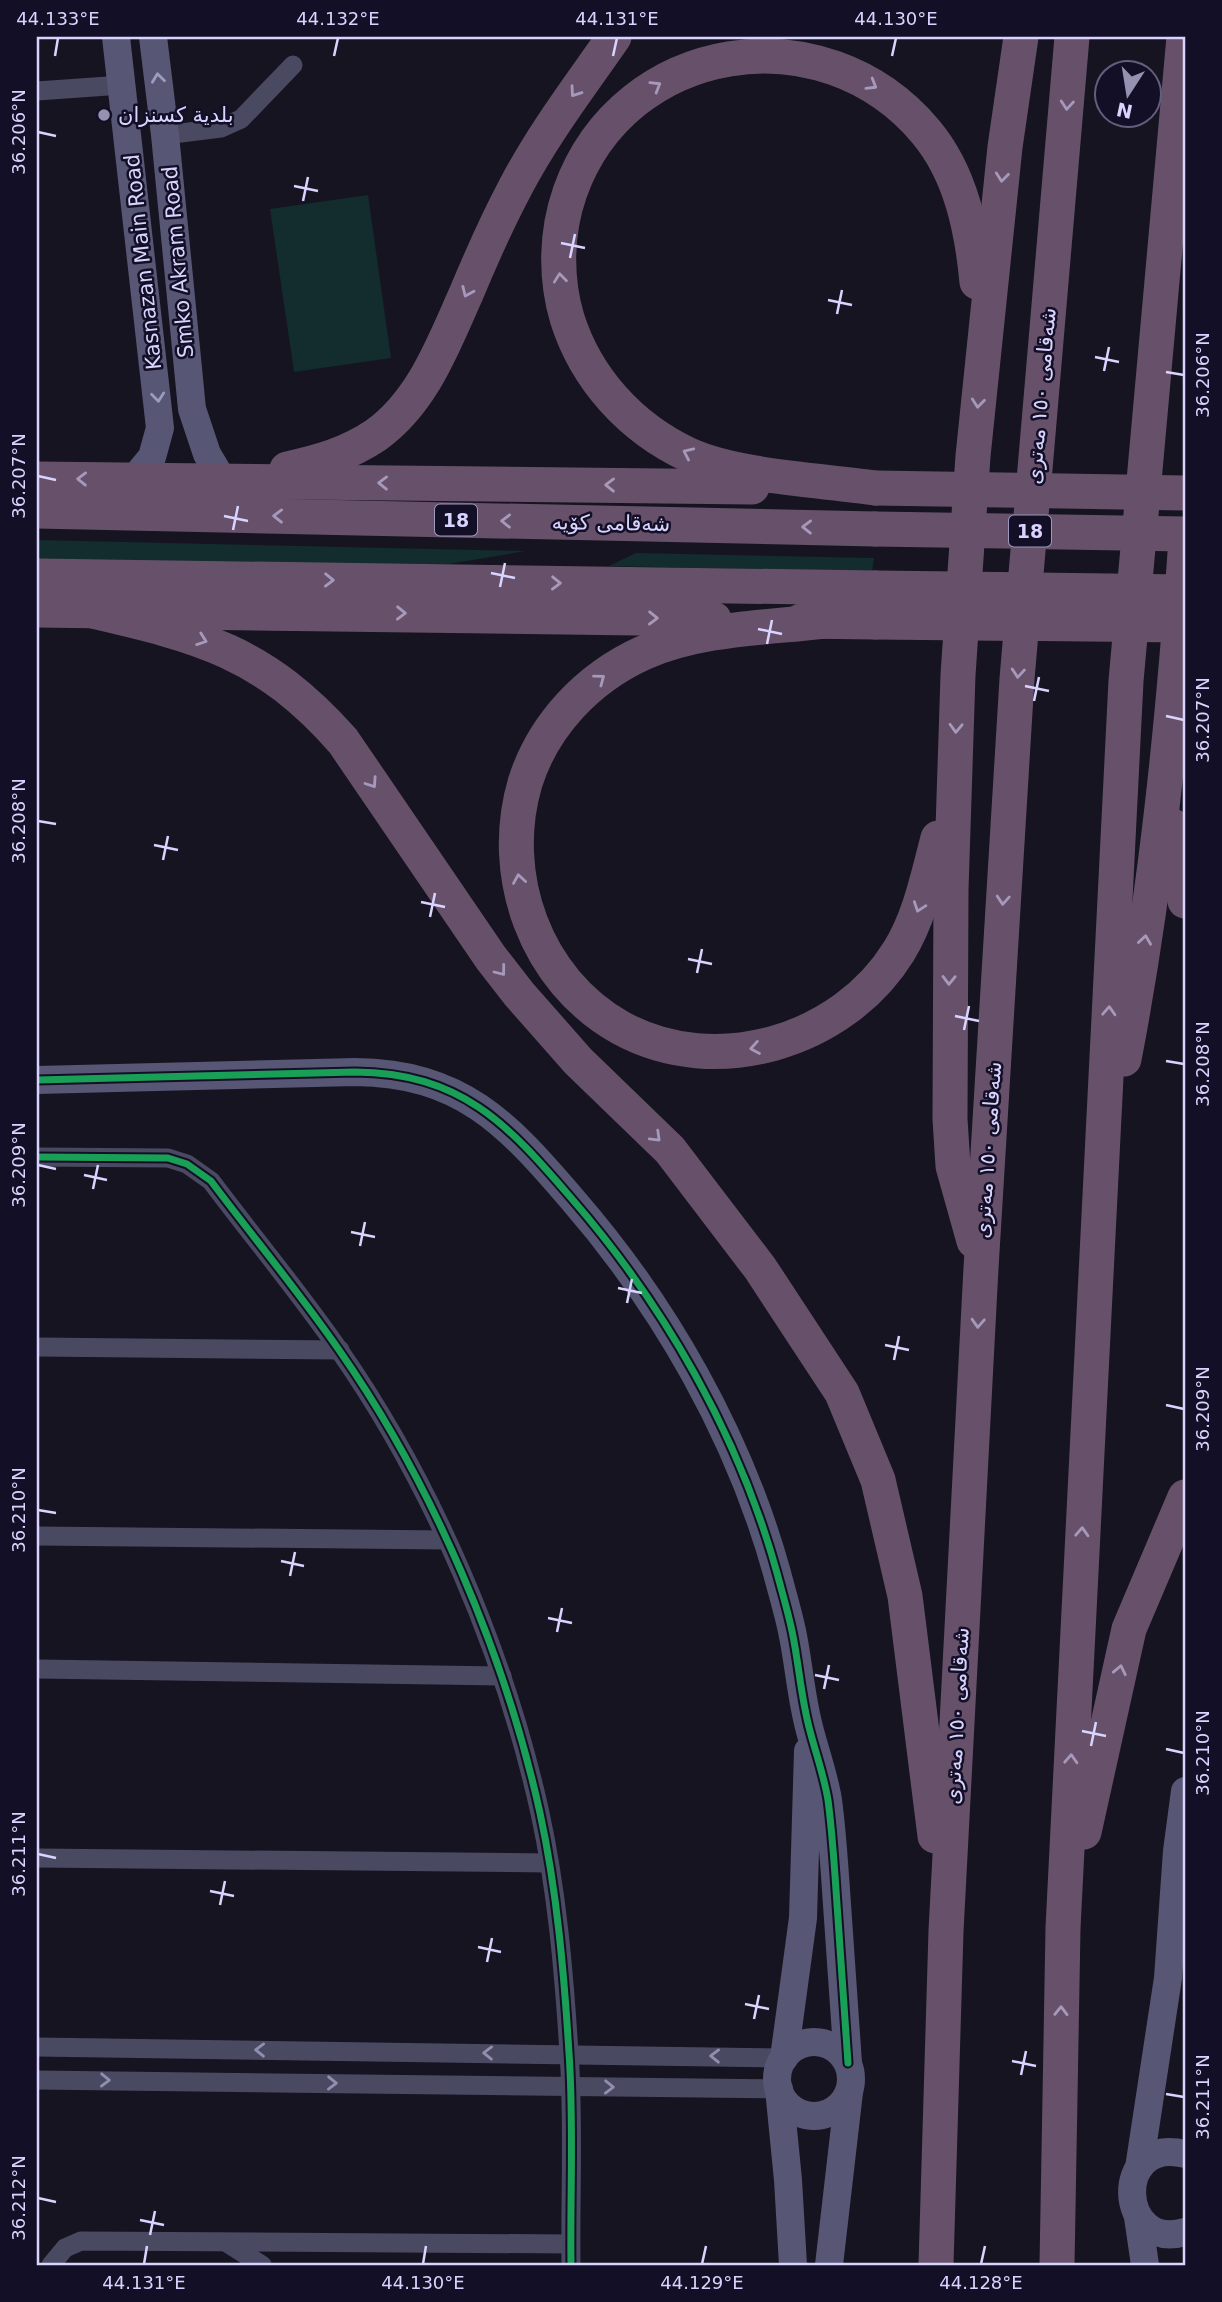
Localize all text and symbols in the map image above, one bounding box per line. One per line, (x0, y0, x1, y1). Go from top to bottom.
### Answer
text: 44.133°E (16, 8, 100, 29)
text: 44.132°E (296, 8, 380, 29)
text: 44.131°E (575, 8, 659, 29)
text: 44.130°E (854, 8, 938, 29)
north arrow (1092, 60, 1162, 130)
one-way arrow (151, 72, 166, 84)
one-way arrow (865, 77, 878, 90)
one-way arrow (649, 81, 662, 94)
one-way arrow (571, 84, 583, 97)
text: 36.206°N (8, 89, 29, 175)
text: N (1114, 98, 1135, 123)
one-way arrow (1060, 100, 1075, 111)
place label: بلدية كسنزان (118, 103, 234, 127)
marker: بلدية كسنزان (96, 107, 112, 123)
street label: Kasnazan Main Road (120, 153, 166, 371)
street label: Smko Akram Road (158, 165, 198, 359)
one-way arrow (995, 172, 1010, 183)
one-way arrow (553, 272, 568, 283)
one-way arrow (461, 285, 475, 297)
street label: شەقامی ١٥٠ مەتری (1021, 306, 1061, 486)
text: 36.206°N (1192, 332, 1213, 418)
one-way arrow (150, 391, 165, 402)
one-way arrow (971, 398, 986, 409)
text: 36.207°N (8, 433, 29, 519)
one-way arrow (683, 447, 695, 461)
one-way arrow (76, 471, 87, 487)
one-way arrow (377, 475, 388, 491)
one-way arrow (605, 478, 616, 493)
road number: 18 (435, 505, 477, 536)
one-way arrow (273, 508, 283, 524)
street label: شەقامی کۆیە (551, 510, 671, 536)
one-way arrow (500, 513, 511, 528)
road number: 18 (1009, 516, 1051, 546)
one-way arrow (801, 520, 812, 535)
one-way arrow (324, 572, 334, 588)
one-way arrow (551, 576, 562, 591)
one-way arrow (397, 605, 407, 621)
one-way arrow (649, 610, 659, 626)
one-way arrow (195, 631, 207, 645)
one-way arrow (1011, 668, 1026, 679)
one-way arrow (593, 675, 605, 687)
text: 36.207°N (1192, 677, 1213, 763)
one-way arrow (949, 723, 964, 734)
one-way arrow (364, 775, 376, 788)
text: 36.208°N (8, 778, 29, 864)
one-way arrow (512, 873, 527, 885)
one-way arrow (996, 895, 1011, 906)
one-way arrow (913, 900, 927, 912)
one-way arrow (1137, 935, 1152, 946)
one-way arrow (493, 963, 506, 975)
one-way arrow (941, 975, 957, 986)
one-way arrow (1101, 1005, 1116, 1016)
text: 36.208°N (1192, 1021, 1213, 1107)
one-way arrow (749, 1040, 761, 1055)
street label: شەقامی ١٥٠ مەتری (970, 1061, 1006, 1239)
text: 36.209°N (8, 1122, 29, 1208)
one-way arrow (648, 1128, 661, 1141)
one-way arrow (971, 1318, 986, 1329)
text: 36.209°N (1192, 1366, 1213, 1452)
text: 36.210°N (8, 1467, 29, 1553)
one-way arrow (1075, 1526, 1090, 1537)
street label: شەقامی ١٥٠ مەتری (940, 1627, 974, 1805)
one-way arrow (1111, 1664, 1126, 1676)
text: 36.210°N (1192, 1710, 1213, 1796)
one-way arrow (1064, 1753, 1079, 1764)
text: 36.211°N (8, 1811, 29, 1897)
one-way arrow (1054, 2005, 1069, 2016)
one-way arrow (255, 2042, 266, 2057)
one-way arrow (482, 2045, 493, 2060)
one-way arrow (710, 2049, 721, 2064)
text: 36.211°N (1192, 2054, 1213, 2140)
one-way arrow (100, 2073, 111, 2088)
one-way arrow (328, 2075, 338, 2091)
one-way arrow (604, 2079, 615, 2095)
text: 36.212°N (8, 2155, 29, 2241)
text: 44.131°E (102, 2272, 186, 2293)
text: 44.130°E (381, 2272, 465, 2293)
text: 44.129°E (660, 2272, 744, 2293)
text: 44.128°E (939, 2272, 1023, 2293)

